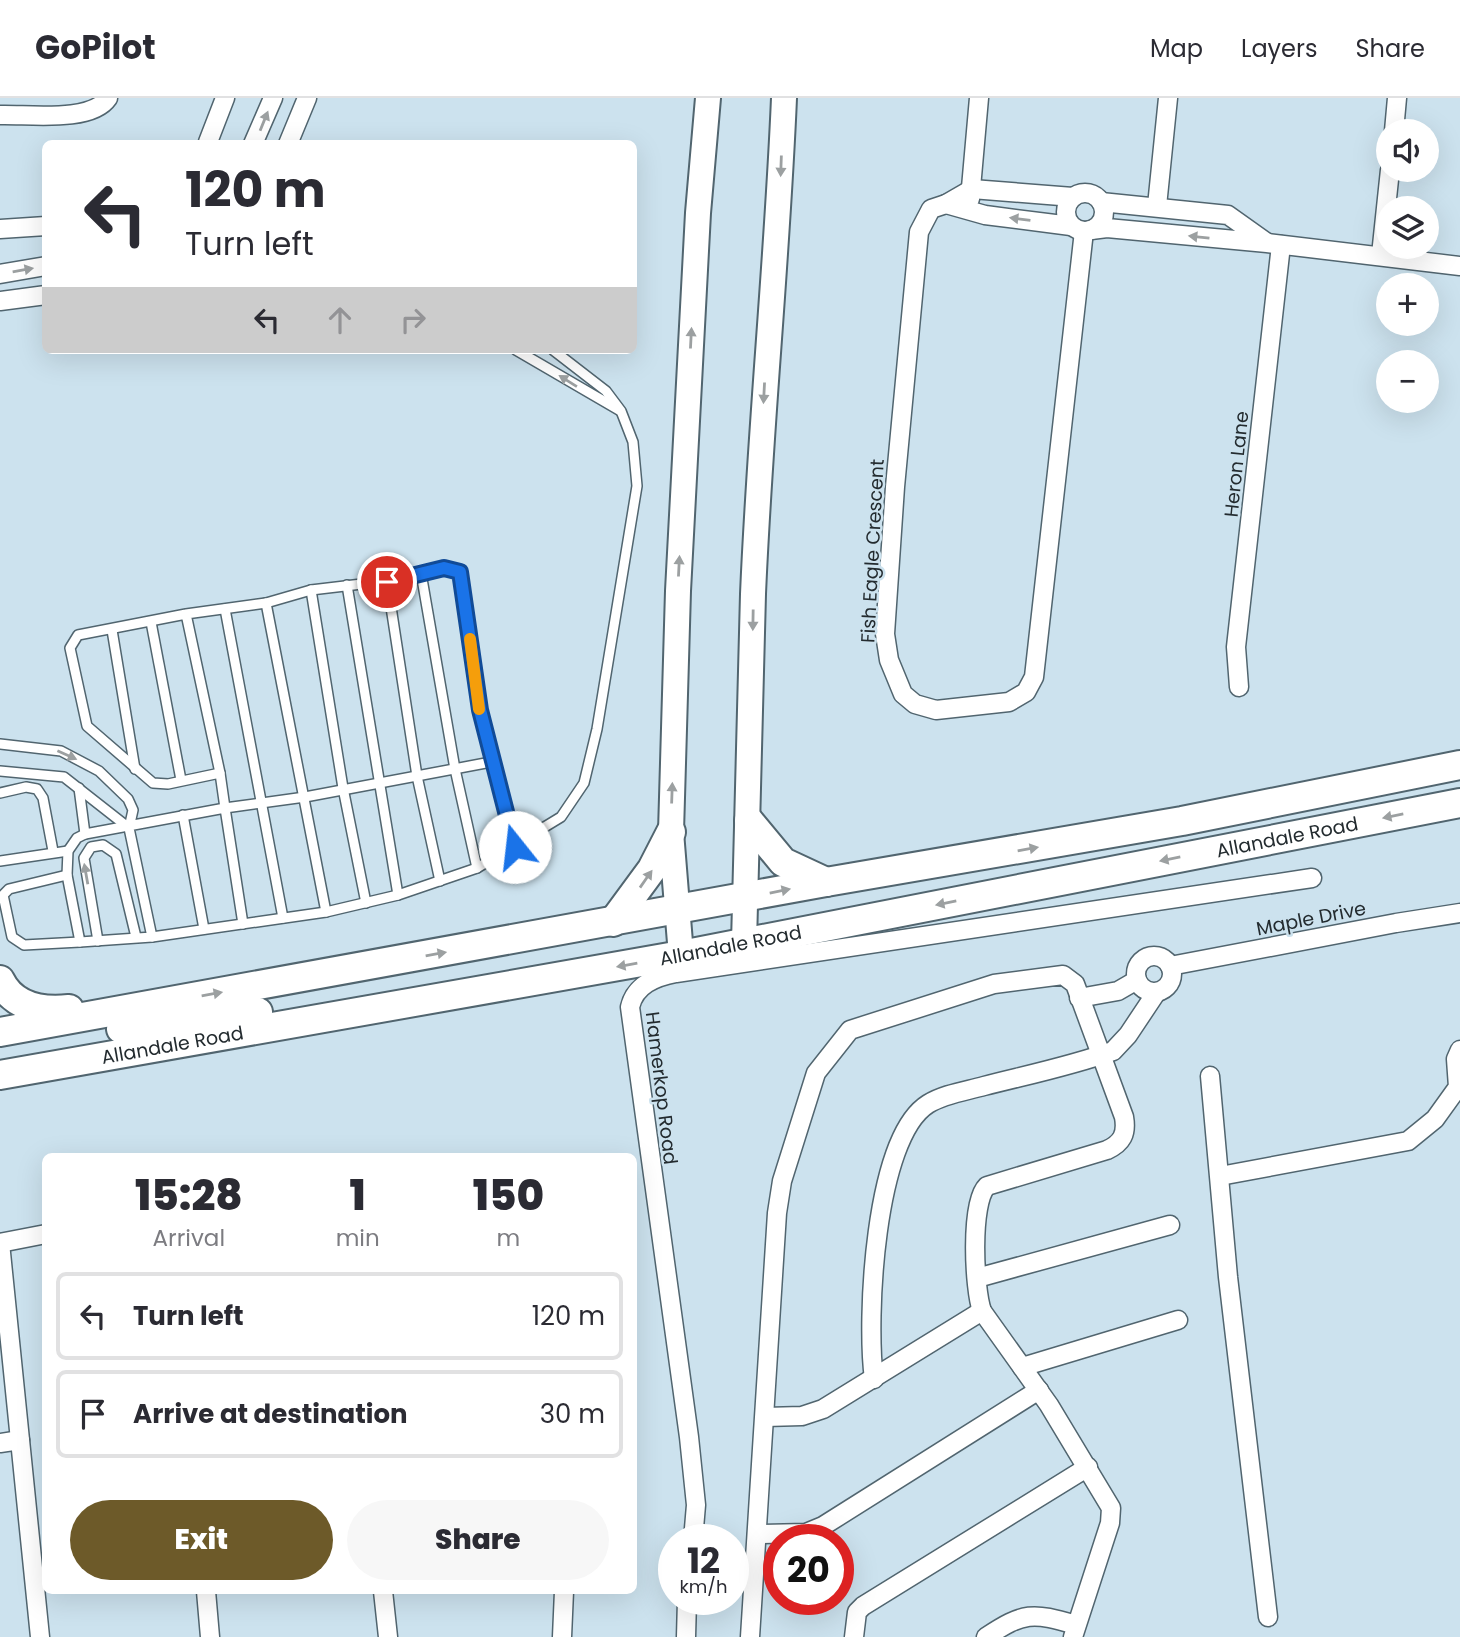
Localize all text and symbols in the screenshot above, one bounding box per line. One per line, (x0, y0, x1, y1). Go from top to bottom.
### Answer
text: GoPilot (35, 24, 156, 71)
text: Map (1150, 32, 1203, 65)
text: Layers (1241, 32, 1317, 65)
text: Share (1355, 32, 1425, 65)
one-way arrow (258, 110, 269, 131)
map controls (1376, 119, 1439, 413)
button: sound (1376, 119, 1439, 182)
one-way arrow (775, 155, 786, 177)
text: 120 m (185, 156, 326, 224)
icon: left (70, 168, 161, 259)
button: layers (1376, 196, 1439, 259)
one-way arrow (1009, 213, 1031, 224)
text: Turn left (185, 221, 314, 266)
one-way arrow (1187, 231, 1209, 242)
one-way arrow (12, 264, 34, 275)
button: + (1376, 273, 1439, 336)
icon: left (248, 301, 286, 339)
icon: ahead (321, 301, 359, 339)
icon: right (394, 301, 432, 339)
one-way arrow (686, 327, 697, 349)
button: − (1376, 350, 1439, 413)
one-way arrow (558, 374, 578, 387)
one-way arrow (758, 382, 769, 404)
street label: Heron Lane (1218, 410, 1255, 518)
street label: Fish Eagle Crescent (854, 458, 891, 644)
pin (357, 552, 417, 612)
one-way arrow (674, 554, 685, 576)
icon: arrive (368, 563, 406, 601)
one-way arrow (747, 609, 759, 631)
one-way arrow (57, 750, 78, 761)
one-way arrow (666, 782, 678, 804)
position arrow (478, 810, 552, 884)
street label: Allandale Road (1214, 810, 1360, 864)
one-way arrow (1382, 810, 1404, 821)
one-way arrow (1018, 843, 1040, 854)
one-way arrow (1159, 854, 1181, 865)
one-way arrow (80, 863, 91, 885)
one-way arrow (639, 870, 653, 888)
one-way arrow (769, 886, 791, 897)
street label: Maple Drive (1254, 895, 1368, 942)
one-way arrow (935, 898, 957, 909)
street label: Allandale Road (658, 919, 804, 973)
one-way arrow (425, 948, 447, 959)
one-way arrow (616, 960, 638, 971)
one-way arrow (201, 988, 223, 999)
street label: Hamerkop Road (639, 1010, 684, 1166)
street label: Allandale Road (99, 1019, 246, 1071)
text: 15:28 (135, 1166, 243, 1225)
text: 1 (350, 1166, 366, 1225)
text: 150 (473, 1166, 544, 1225)
text: Arrival (153, 1222, 225, 1254)
text: min (336, 1222, 380, 1254)
text: m (497, 1222, 520, 1254)
icon: left (74, 1297, 112, 1335)
text: Turn left (133, 1298, 244, 1334)
text: 120 m (532, 1298, 605, 1334)
icon: arrive (74, 1395, 112, 1433)
text: Arrive at destination (133, 1396, 408, 1432)
text: 30 m (540, 1396, 605, 1432)
button: Exit (70, 1500, 333, 1580)
button: Share (347, 1500, 609, 1580)
speed limit sign: 20 (763, 1524, 854, 1615)
text: 12 (687, 1536, 720, 1585)
text: km/h (680, 1574, 727, 1599)

